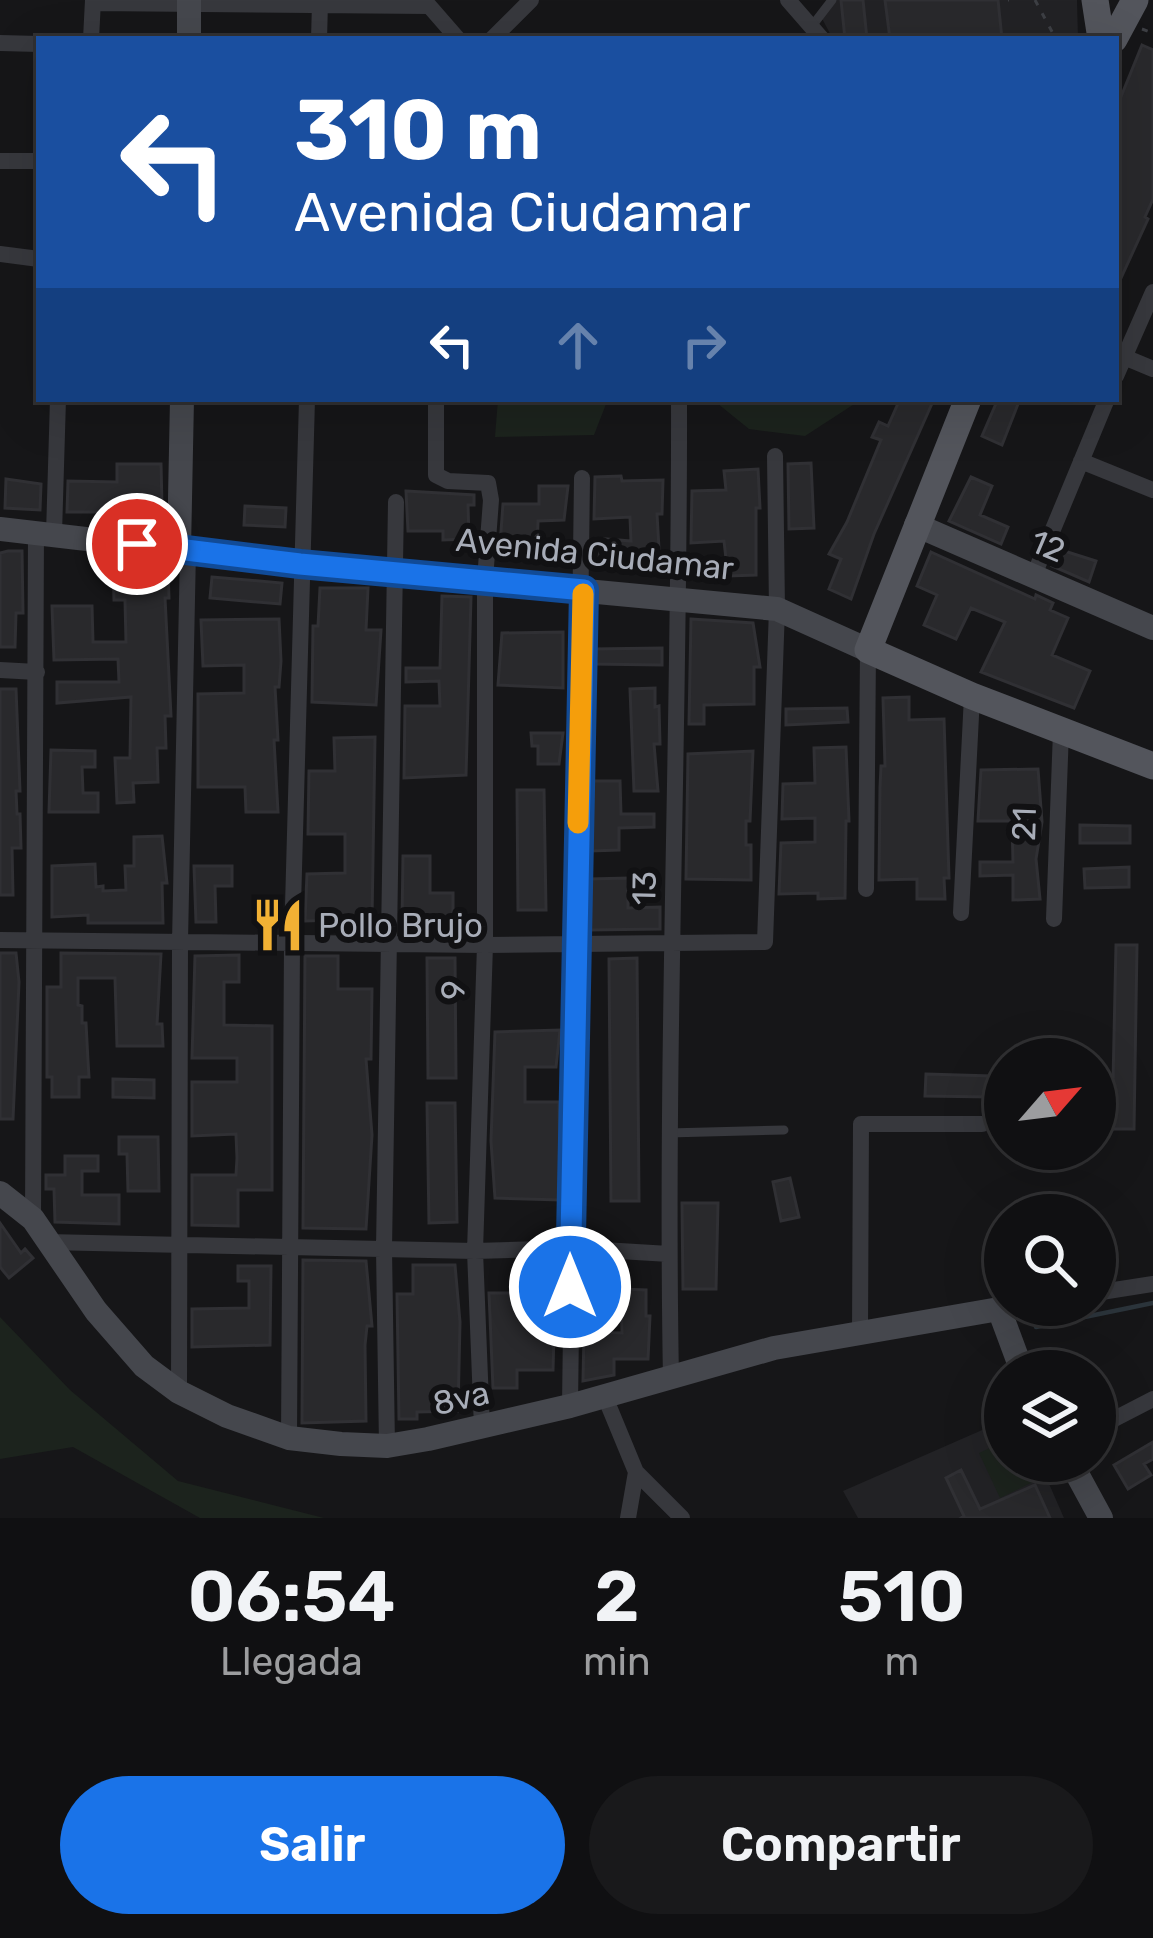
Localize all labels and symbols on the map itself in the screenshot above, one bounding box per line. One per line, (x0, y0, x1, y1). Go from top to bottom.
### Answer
pin (86, 493, 188, 595)
street label: Avenida Ciudamar (454, 520, 736, 588)
street label: 12 (1025, 522, 1071, 570)
street label: 21 (1004, 807, 1044, 841)
street label: 13 (624, 871, 664, 905)
restaurant icon: Pollo Brujo (249, 896, 307, 954)
place label: Pollo Brujo (318, 906, 483, 945)
street label: 9 (433, 980, 473, 1000)
north arrow (984, 1038, 1116, 1170)
position arrow (507, 1224, 633, 1350)
street label: 8va (429, 1373, 493, 1423)

